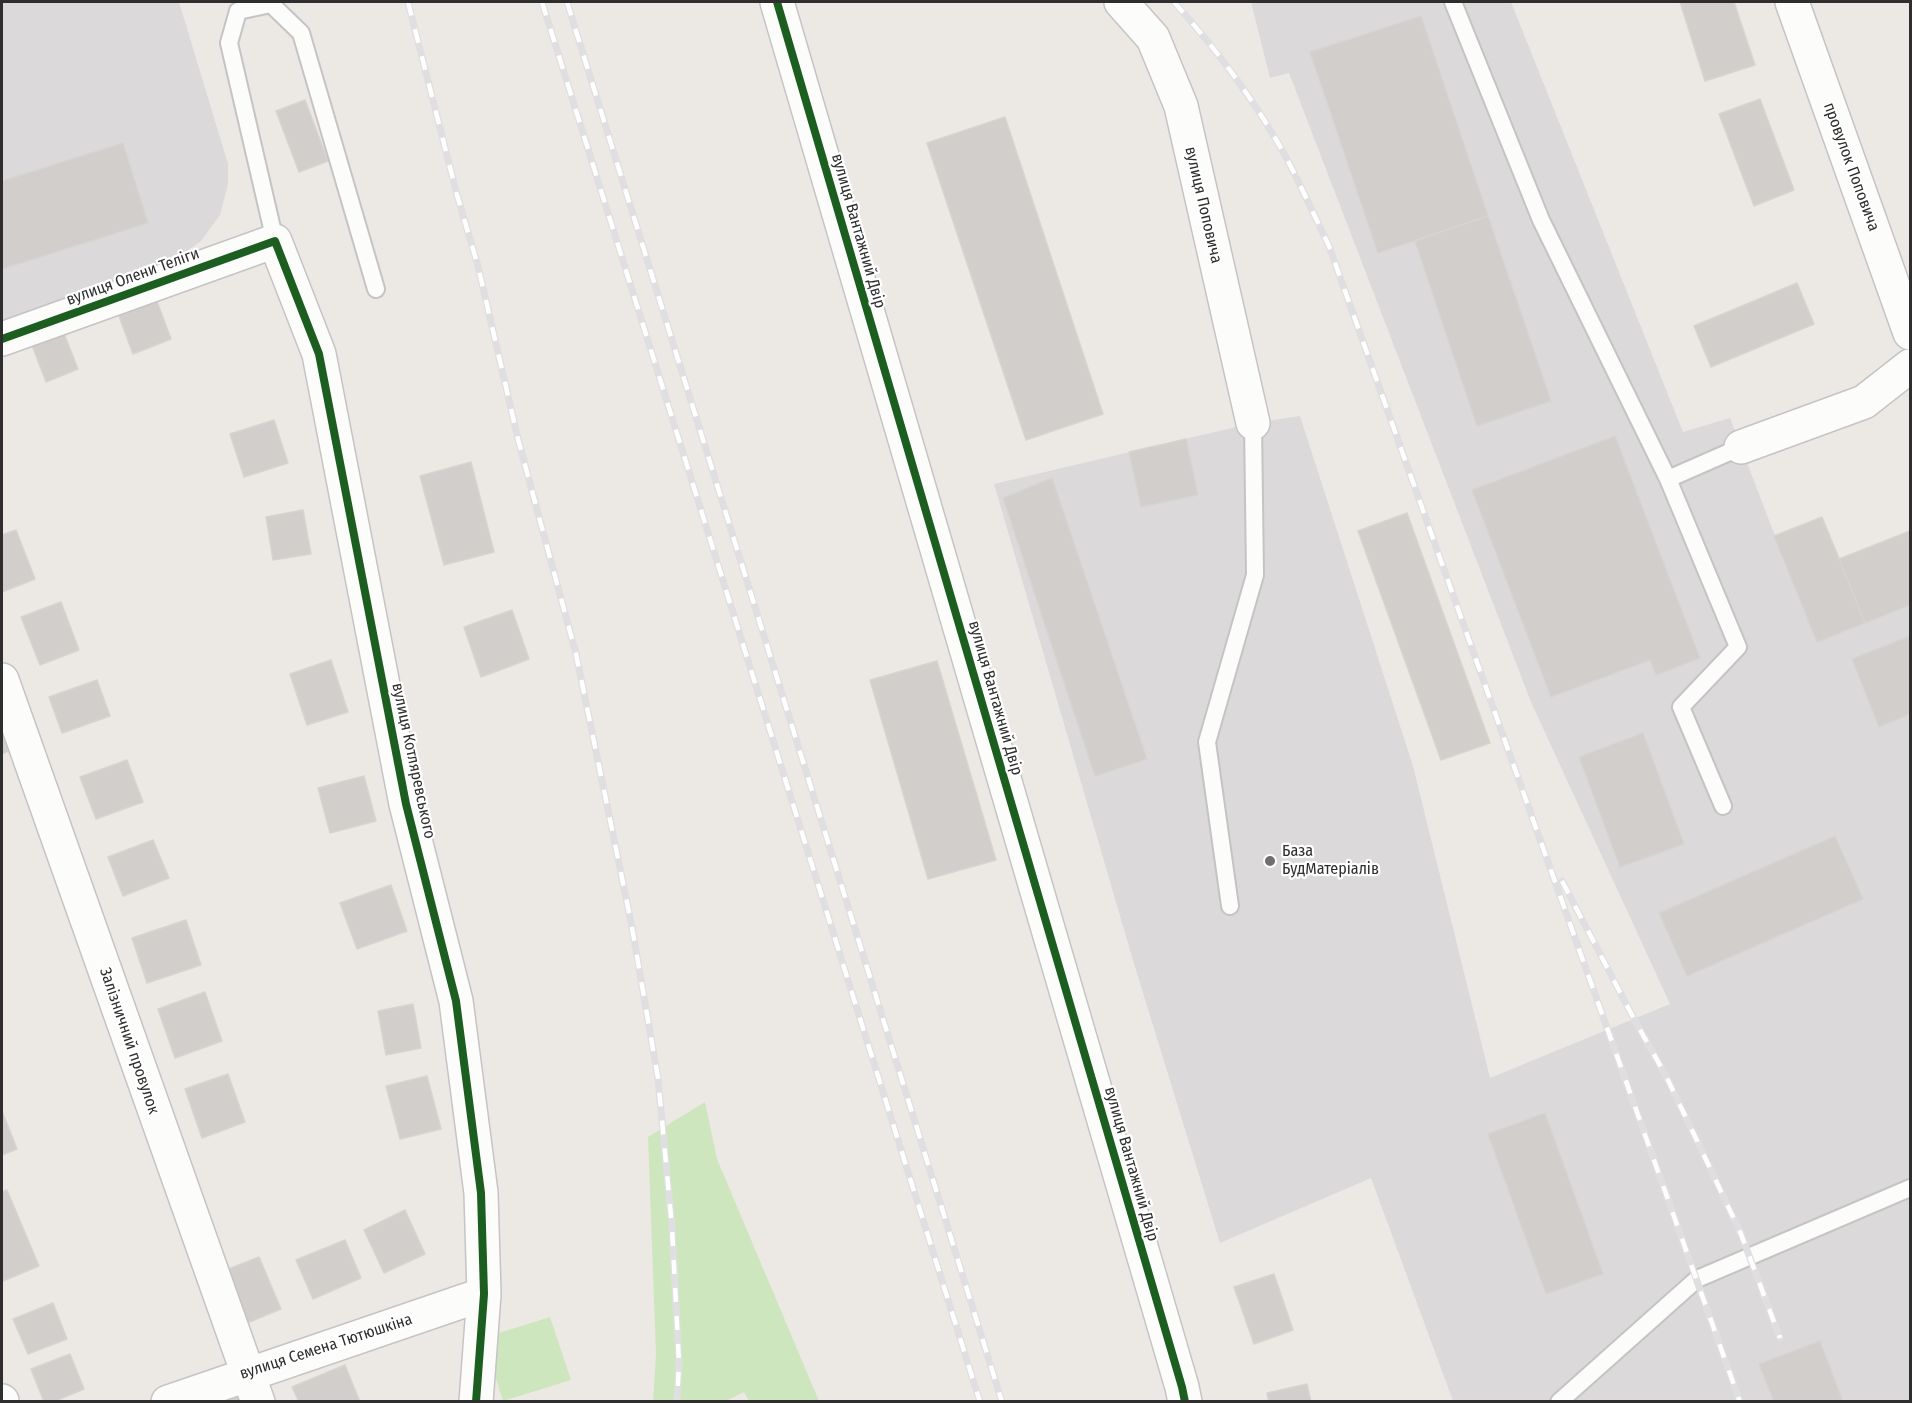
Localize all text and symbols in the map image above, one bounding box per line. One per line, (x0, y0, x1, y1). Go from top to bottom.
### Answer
street label: провулок Поповича (1819, 100, 1883, 234)
street label: вулиця Поповича (1180, 145, 1226, 265)
street label: вулиця Вантажний Двір (827, 152, 889, 310)
street label: вулиця Олени Теліги (64, 244, 202, 310)
street label: вулиця Вантажний Двір (964, 619, 1026, 777)
street label: вулиця Котляревського (387, 681, 439, 841)
place label: База БудМатеріалів (1282, 842, 1379, 880)
marker: База БудМатеріалів (1263, 854, 1277, 868)
street label: Залізничний провулок (95, 965, 163, 1117)
street label: вулиця Вантажний Двір (1100, 1085, 1162, 1243)
street label: вулиця Семена Тютюшкіна (237, 1310, 415, 1384)

